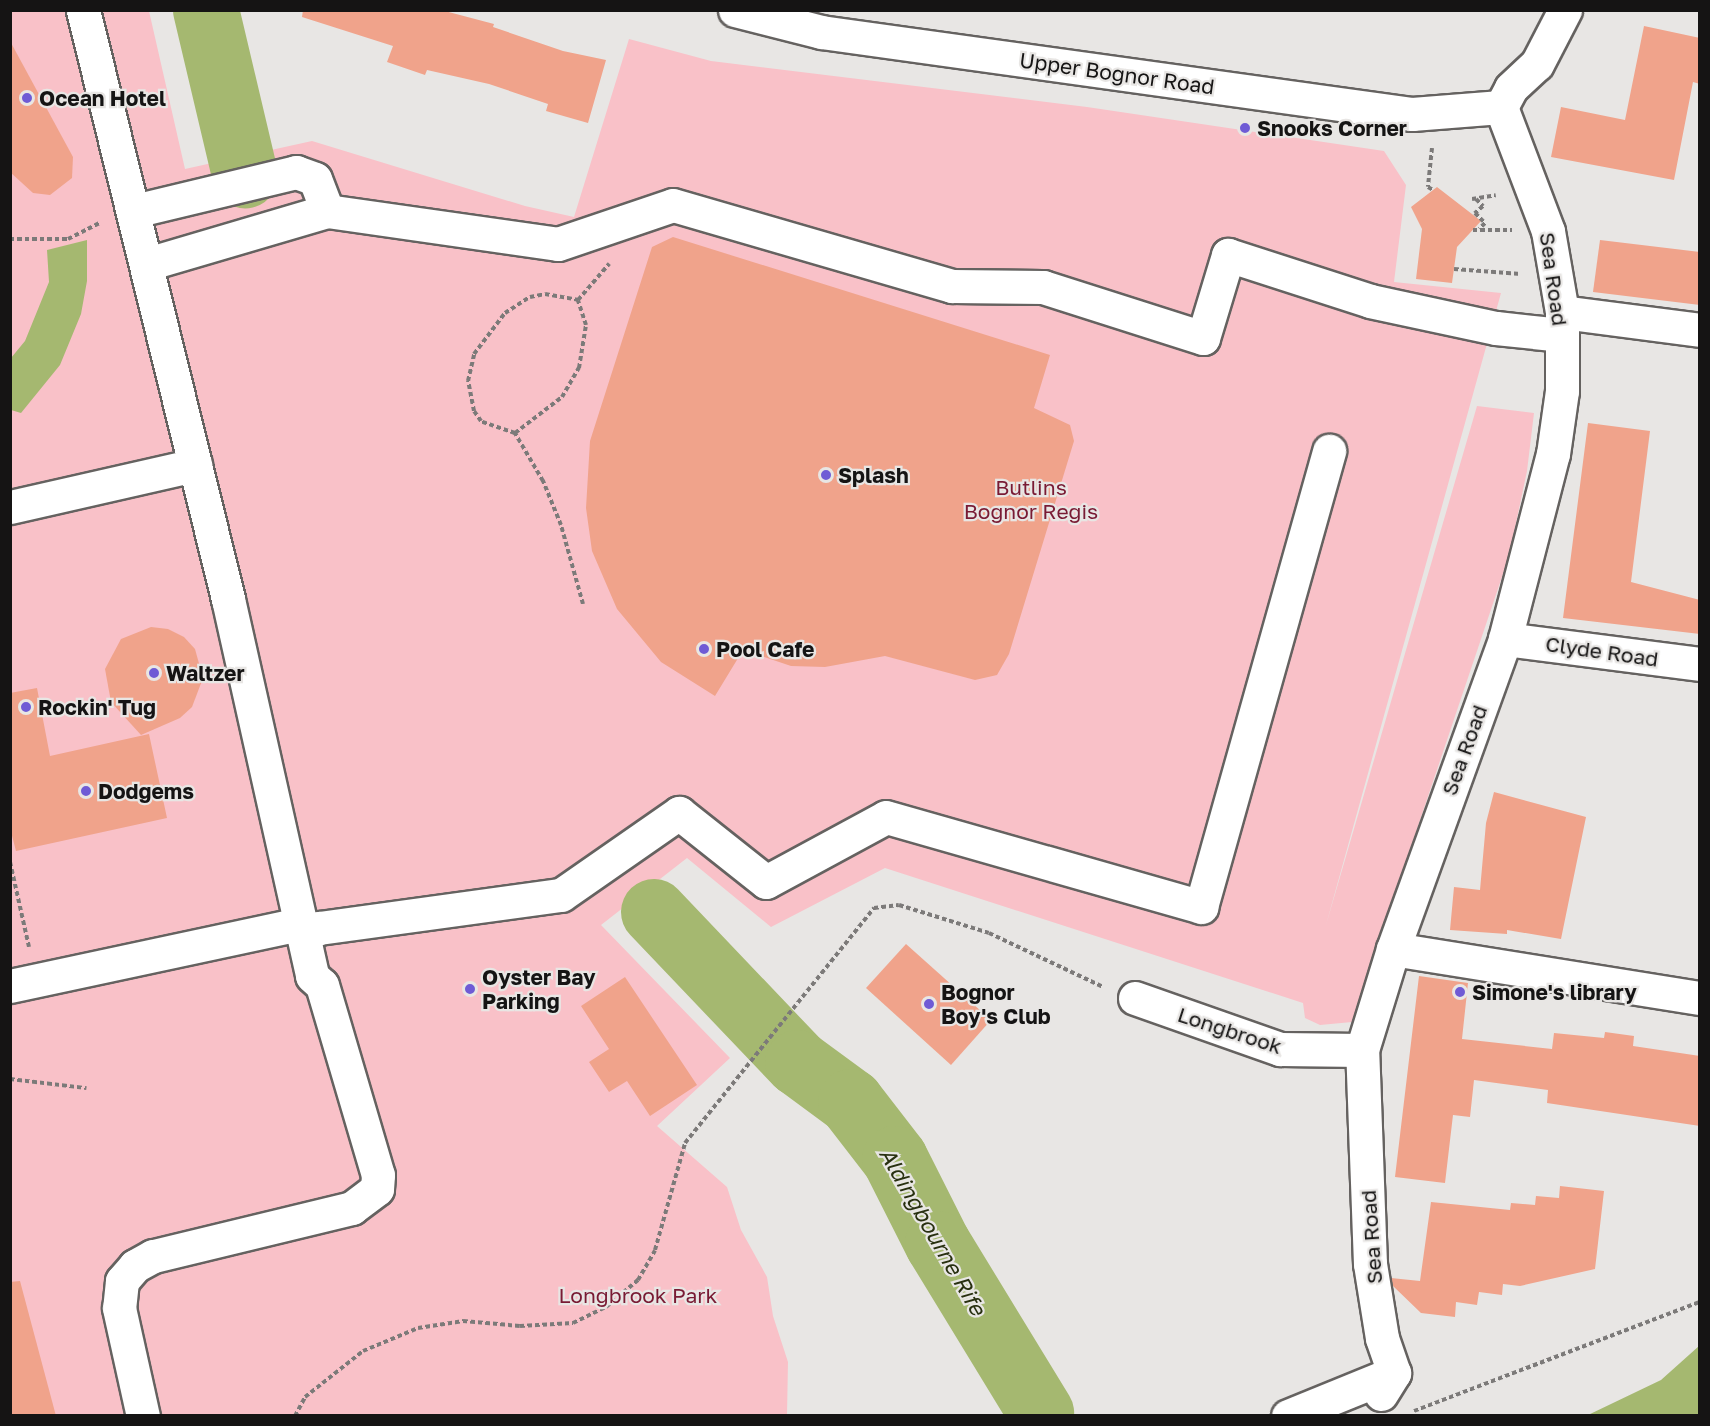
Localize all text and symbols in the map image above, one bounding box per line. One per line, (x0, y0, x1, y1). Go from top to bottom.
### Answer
street label: Upper Bognor Road (1018, 47, 1216, 99)
place label: Ocean Hotel (39, 85, 166, 111)
marker: Ocean Hotel (20, 91, 34, 105)
place label: Snooks Corner (1257, 115, 1407, 141)
marker: Snooks Corner (1238, 121, 1252, 135)
street label: Sea Road (1535, 231, 1573, 327)
place label: Splash (838, 462, 909, 488)
marker: Splash (819, 468, 833, 482)
park label: Butlins Bognor Regis (964, 474, 1098, 524)
street label: Clyde Road (1544, 631, 1660, 671)
place label: Pool Cafe (716, 636, 814, 662)
marker: Pool Cafe (697, 642, 711, 656)
place label: Waltzer (166, 660, 245, 686)
marker: Waltzer (147, 666, 161, 680)
place label: Rockin' Tug (38, 694, 156, 720)
marker: Rockin' Tug (19, 700, 33, 714)
street label: Sea Road (1436, 701, 1492, 799)
place label: Dodgems (98, 778, 194, 804)
marker: Dodgems (79, 784, 93, 798)
place label: Oyster Bay Parking (482, 964, 596, 1014)
place label: Bognor Boy's Club (941, 979, 1051, 1029)
place label: Simone's library (1472, 979, 1637, 1005)
marker: Oyster Bay Parking (463, 982, 477, 996)
marker: Simone's library (1453, 985, 1467, 999)
marker: Bognor Boy's Club (922, 997, 936, 1011)
street label: Longbrook (1175, 1001, 1285, 1059)
water label: Aldingbourne Rife (874, 1142, 992, 1320)
street label: Sea Road (1355, 1189, 1387, 1285)
park label: Longbrook Park (559, 1282, 717, 1308)

